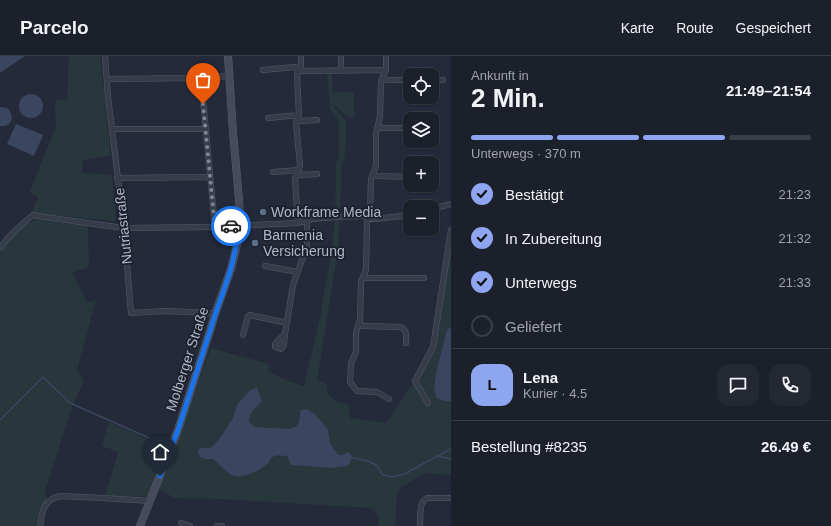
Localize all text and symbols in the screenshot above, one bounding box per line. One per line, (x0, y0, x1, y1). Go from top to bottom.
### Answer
text: Parcelo (20, 17, 89, 38)
text: Karte (621, 20, 654, 36)
text: Route (676, 20, 714, 36)
text: Gespeichert (736, 20, 811, 36)
pin (186, 63, 220, 104)
map controls (403, 68, 439, 236)
button: locate (403, 68, 439, 104)
text: Ankunft in (471, 68, 529, 83)
icon: bag (192, 69, 214, 91)
text: 21:49–21:54 (726, 82, 811, 99)
text: 2 Min. (471, 83, 545, 113)
button: layers (403, 112, 439, 148)
text: Unterwegs · 370 m (471, 146, 581, 161)
button: + (403, 156, 439, 192)
icon: check (471, 183, 493, 205)
text: Bestätigt (505, 186, 563, 203)
street label: Nutriastraße (111, 187, 135, 265)
text: 21:23 (778, 187, 811, 202)
button: − (403, 200, 439, 236)
place label: Workframe Media (271, 204, 381, 220)
courier (211, 206, 251, 246)
marker: Workframe Media (258, 207, 268, 217)
icon: car (220, 215, 242, 237)
place label: Barmenia Versicherung (263, 227, 345, 259)
icon: check (471, 227, 493, 249)
text: In Zubereitung (505, 230, 602, 247)
text: 21:32 (778, 231, 811, 246)
marker: Barmenia Versicherung (250, 238, 260, 248)
icon: check (471, 271, 493, 293)
text: Unterwegs (505, 274, 577, 291)
text: 21:33 (778, 275, 811, 290)
street label: Molberger Straße (163, 305, 212, 413)
text: Geliefert (505, 318, 562, 335)
button: chat (717, 364, 759, 406)
button: phone (769, 364, 811, 406)
text: Lena (523, 369, 558, 386)
text: L (487, 376, 497, 393)
text: Kurier · 4.5 (523, 386, 587, 401)
pin (143, 435, 177, 476)
text: Bestellung #8235 (471, 438, 587, 455)
text: 26.49 € (761, 438, 811, 455)
icon: home (149, 441, 171, 463)

